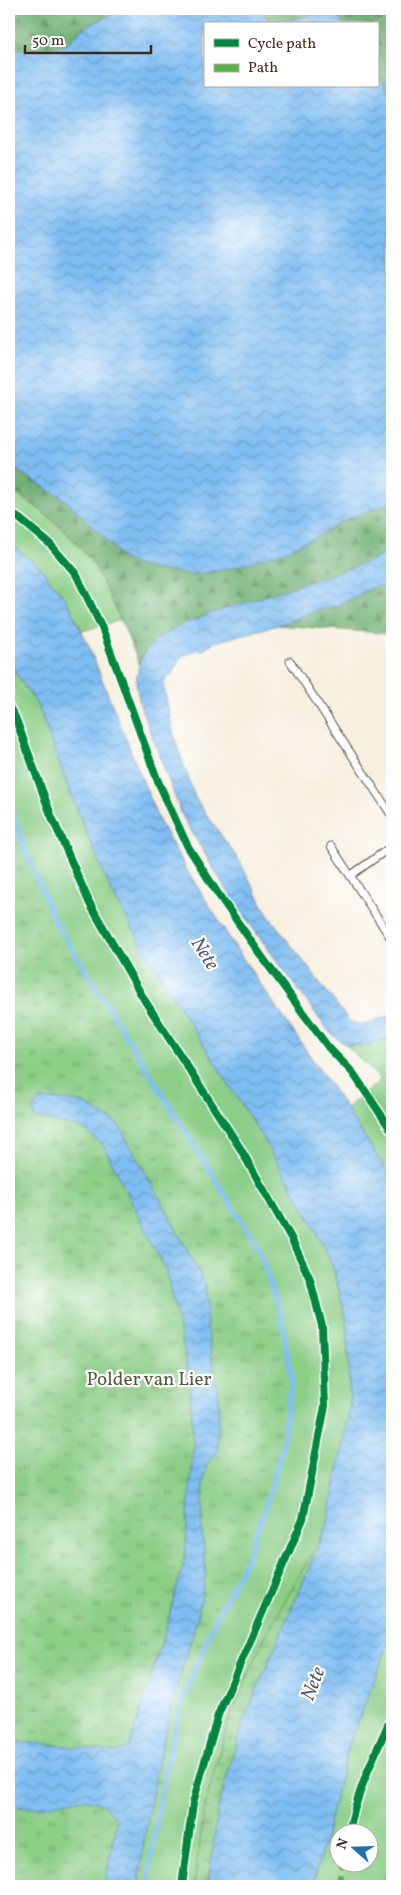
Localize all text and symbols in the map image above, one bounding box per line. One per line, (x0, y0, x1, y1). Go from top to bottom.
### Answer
scale bar (25, 22, 151, 54)
legend (204, 22, 378, 88)
text: 50 m (32, 31, 64, 52)
text: Cycle path (248, 34, 316, 55)
text: Path (248, 58, 278, 79)
water label: Nete (183, 932, 225, 976)
park label: Polder van Lier (86, 1367, 212, 1393)
water label: Nete (295, 1662, 333, 1705)
north arrow (328, 1822, 378, 1872)
text: N (333, 1836, 354, 1852)

